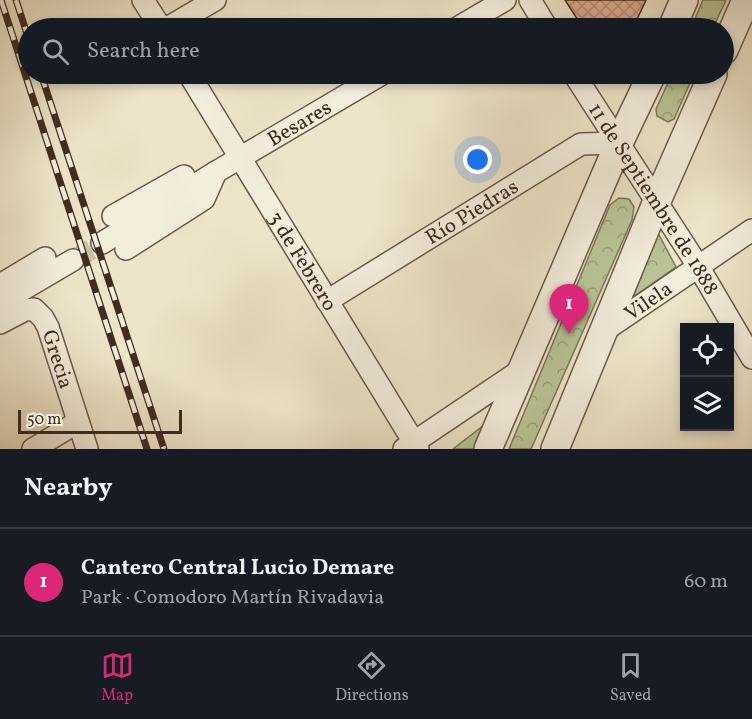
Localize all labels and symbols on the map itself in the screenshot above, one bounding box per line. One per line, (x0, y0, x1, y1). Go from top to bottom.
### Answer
street label: Besares (262, 94, 338, 154)
street label: 11 de Septiembre de 1888 (580, 98, 725, 301)
your location (463, 145, 492, 174)
street label: Río Piedras (420, 173, 525, 253)
street label: 3 de Febrero (260, 206, 343, 317)
street label: Vilela (619, 275, 679, 329)
pin: 1 (550, 284, 588, 334)
street label: Grecia (34, 326, 80, 393)
scale bar (18, 407, 182, 434)

